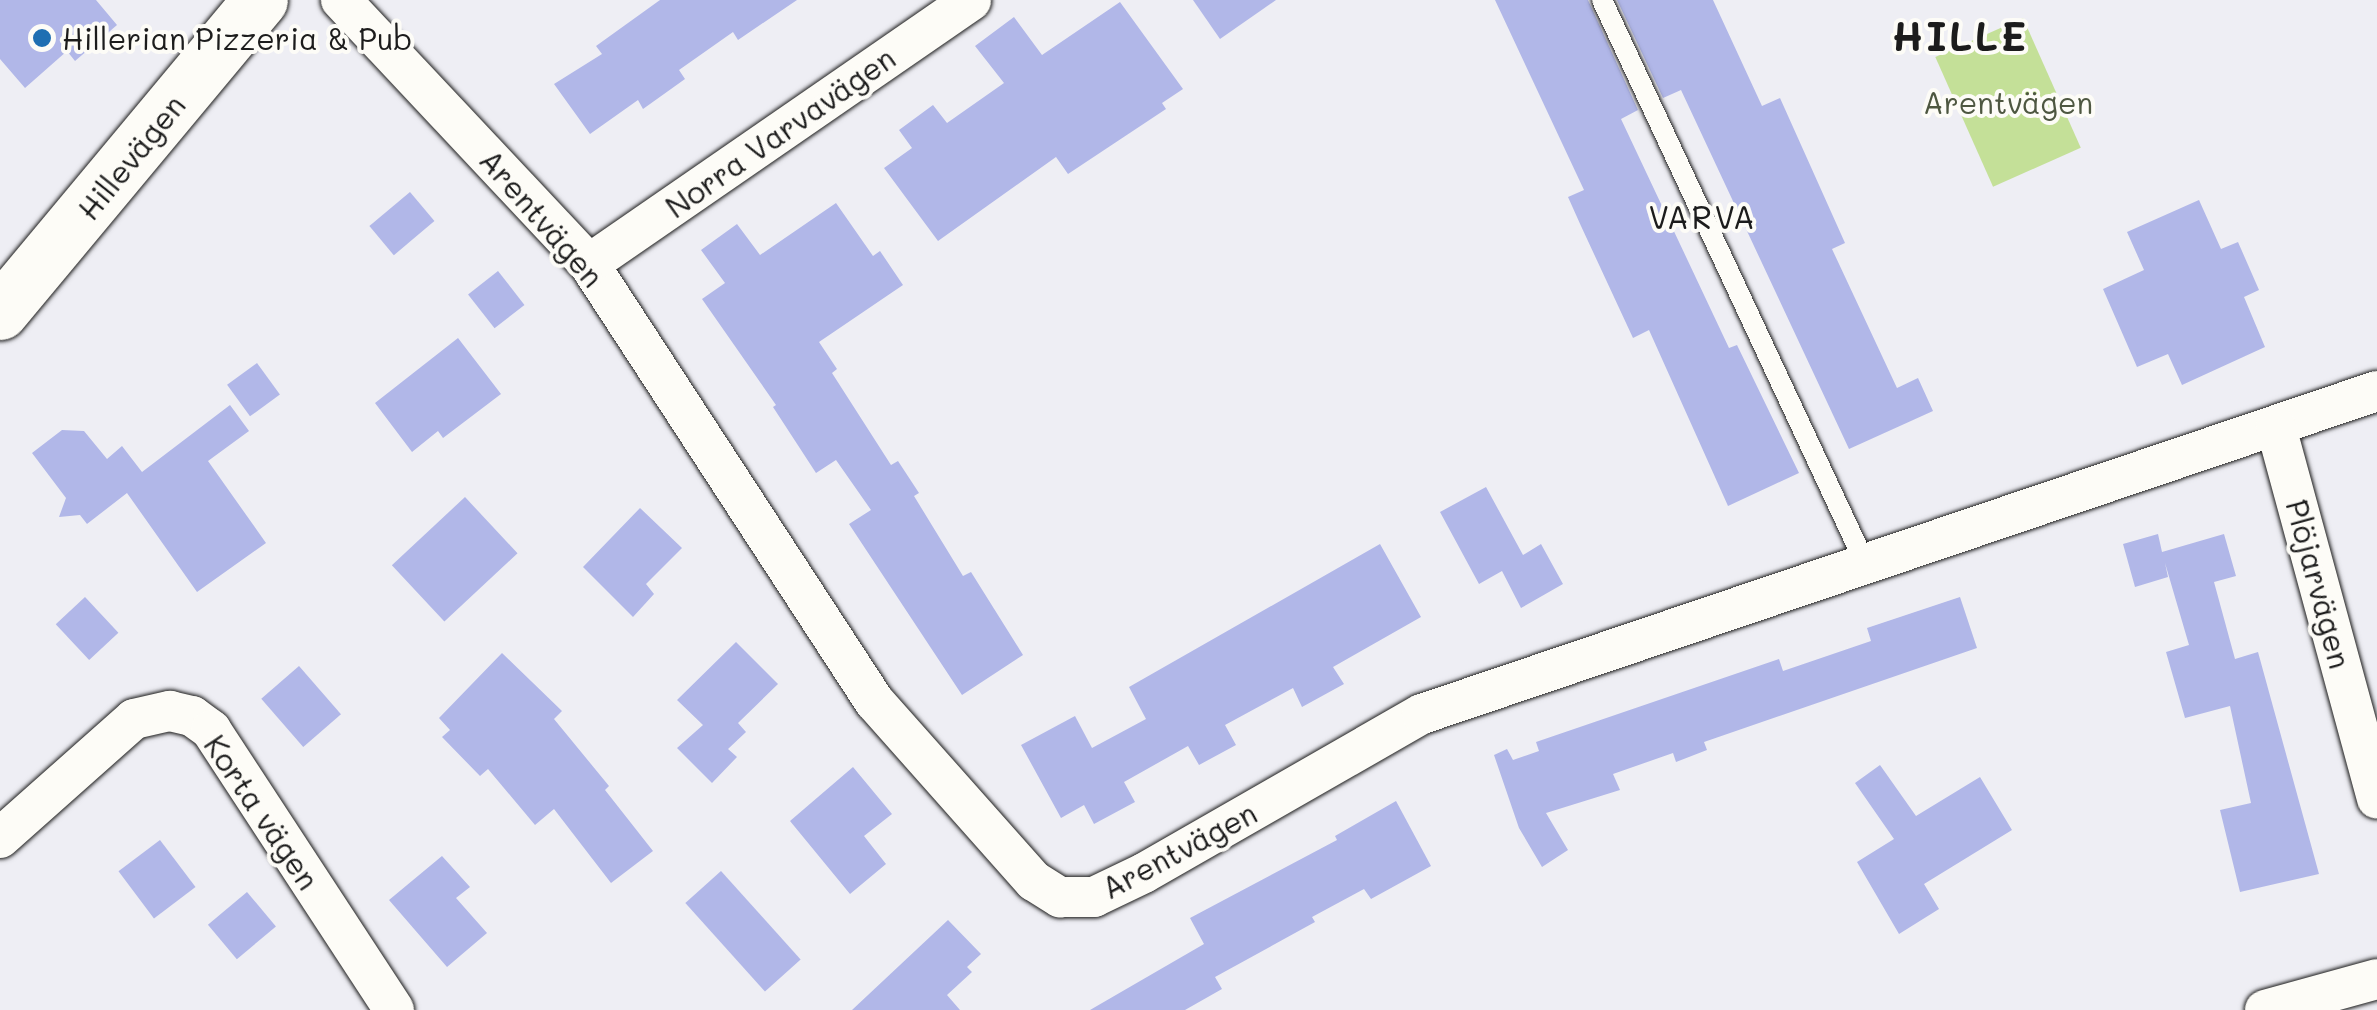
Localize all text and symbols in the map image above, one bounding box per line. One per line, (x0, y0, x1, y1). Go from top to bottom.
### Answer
district label: HILLE (1891, 11, 2029, 59)
place label: Hillerian Pizzeria & Pub (62, 20, 412, 56)
marker: Hillerian Pizzeria & Pub (31, 27, 53, 49)
street label: Norra Varvavägen (658, 39, 902, 225)
park label: Arentvägen (1923, 84, 2093, 120)
street label: Hillevägen (70, 87, 192, 227)
street label: Arentvägen (473, 142, 611, 294)
district label: VARVA (1649, 197, 1757, 235)
street label: Plöjarvägen (2279, 496, 2359, 672)
street label: Korta vägen (197, 728, 327, 896)
street label: Arentvägen (1095, 794, 1263, 906)

